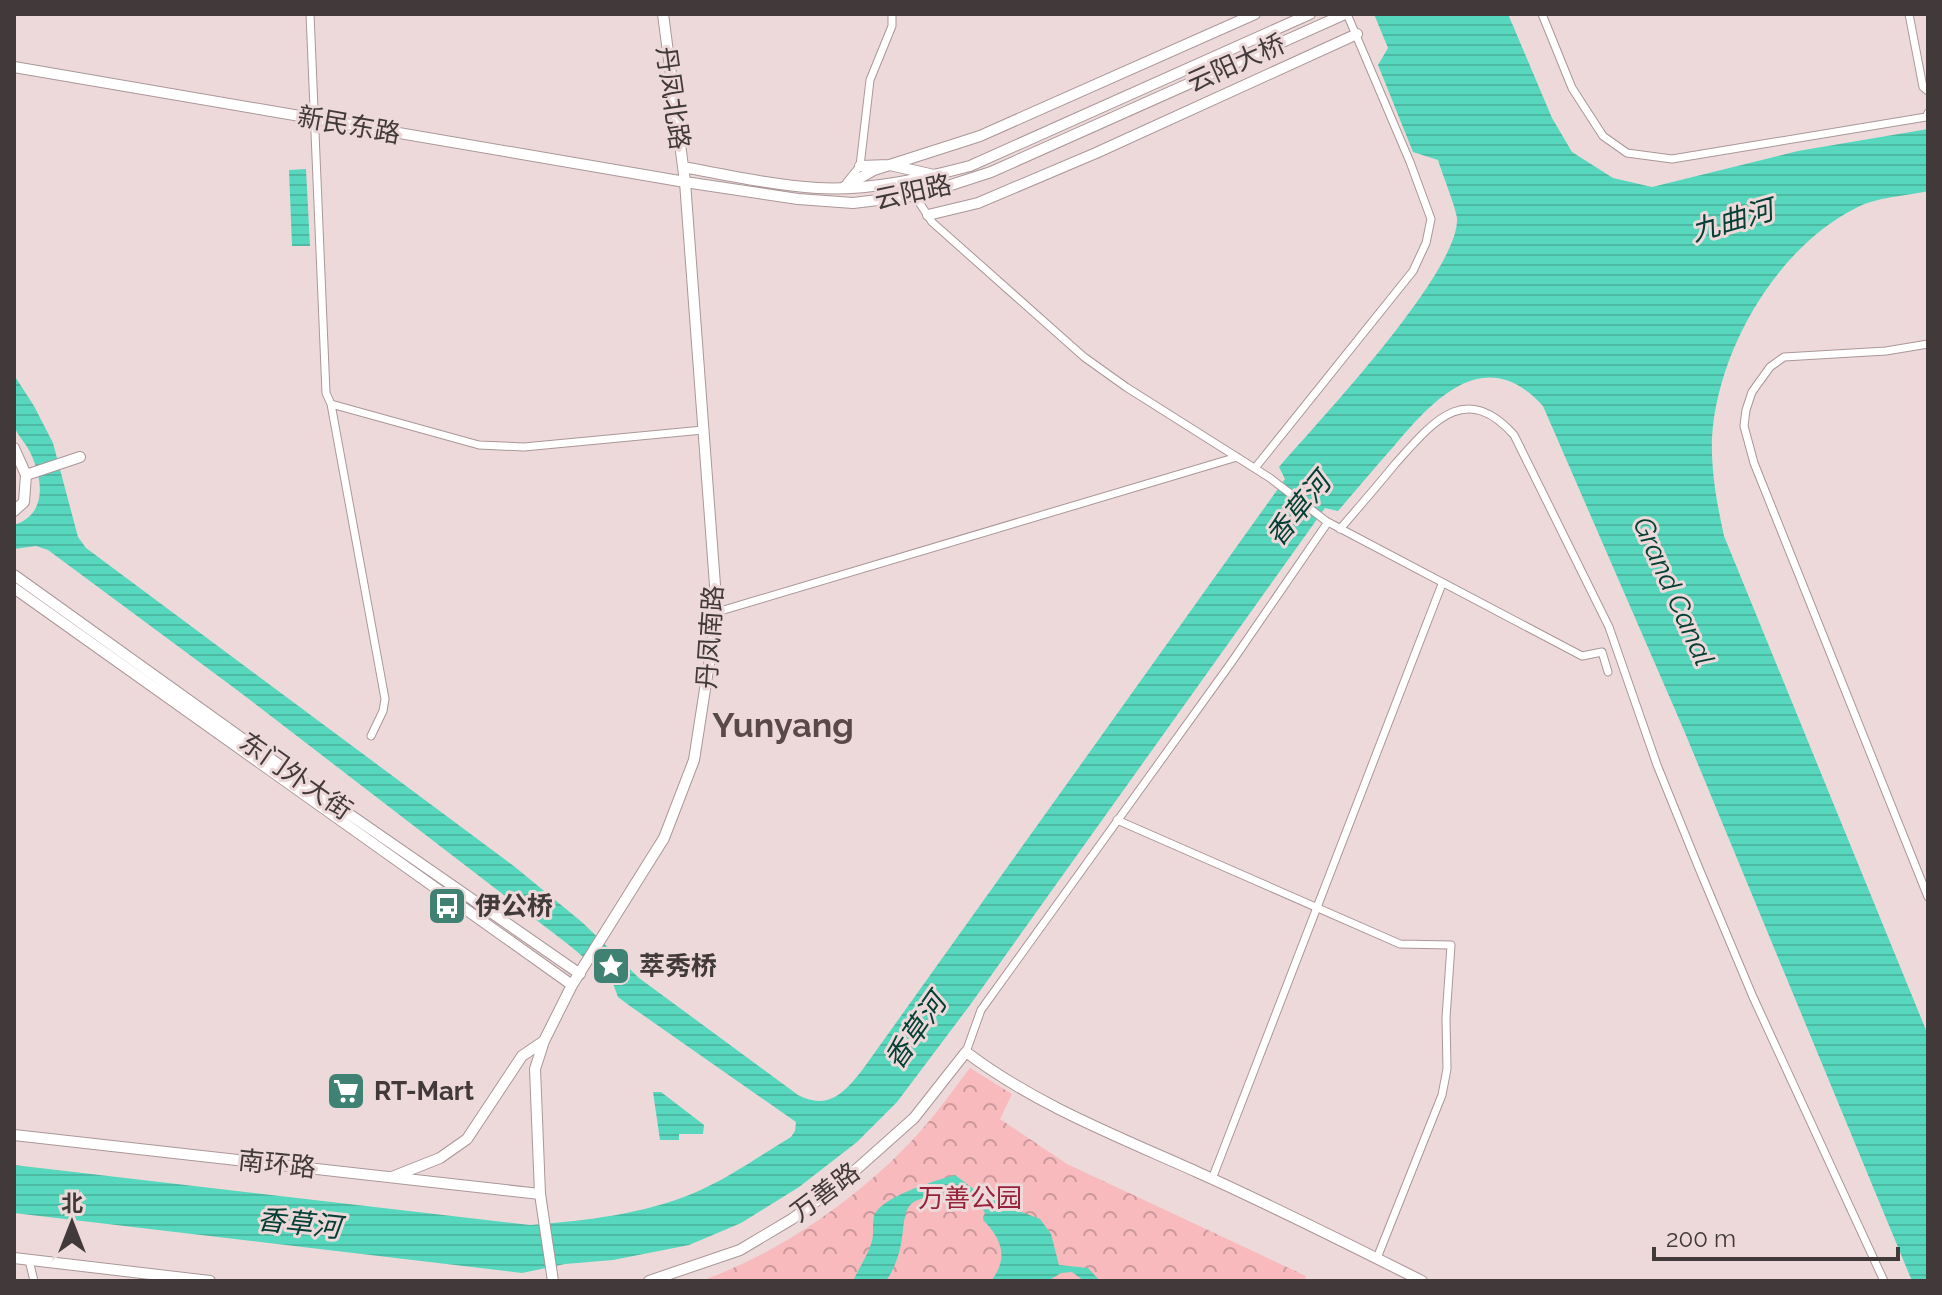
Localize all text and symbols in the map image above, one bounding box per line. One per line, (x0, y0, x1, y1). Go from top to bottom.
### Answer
street label: 云阳大桥 (1182, 28, 1290, 98)
street label: 丹凤北路 (651, 44, 695, 152)
street label: 新民东路 (295, 101, 403, 149)
street label: 云阳路 (872, 169, 954, 215)
water label: 九曲河 (1687, 192, 1782, 248)
water label: 香草河 (1259, 462, 1341, 552)
water label: Grand Canal (1626, 512, 1721, 671)
street label: 丹凤南路 (691, 584, 729, 690)
district label: Yunyang (712, 705, 854, 745)
street label: 东门外大街 (234, 726, 358, 826)
bus stop icon: 伊公桥 (426, 885, 468, 927)
place label: 伊公桥 (475, 891, 553, 921)
place icon: 萃秀桥 (590, 945, 632, 987)
place label: 萃秀桥 (639, 951, 717, 981)
water label: 香草河 (878, 983, 956, 1075)
supermarket icon: RT-Mart (325, 1070, 367, 1112)
place label: RT-Mart (374, 1076, 474, 1106)
street label: 南环路 (237, 1145, 317, 1183)
street label: 万善路 (785, 1157, 865, 1227)
north arrow (32, 1183, 112, 1263)
park label: 万善公园 (918, 1183, 1022, 1213)
text: 北 (61, 1190, 83, 1216)
water label: 香草河 (255, 1203, 347, 1245)
scale bar (1654, 1211, 1898, 1261)
text: 200 m (1666, 1224, 1736, 1253)

